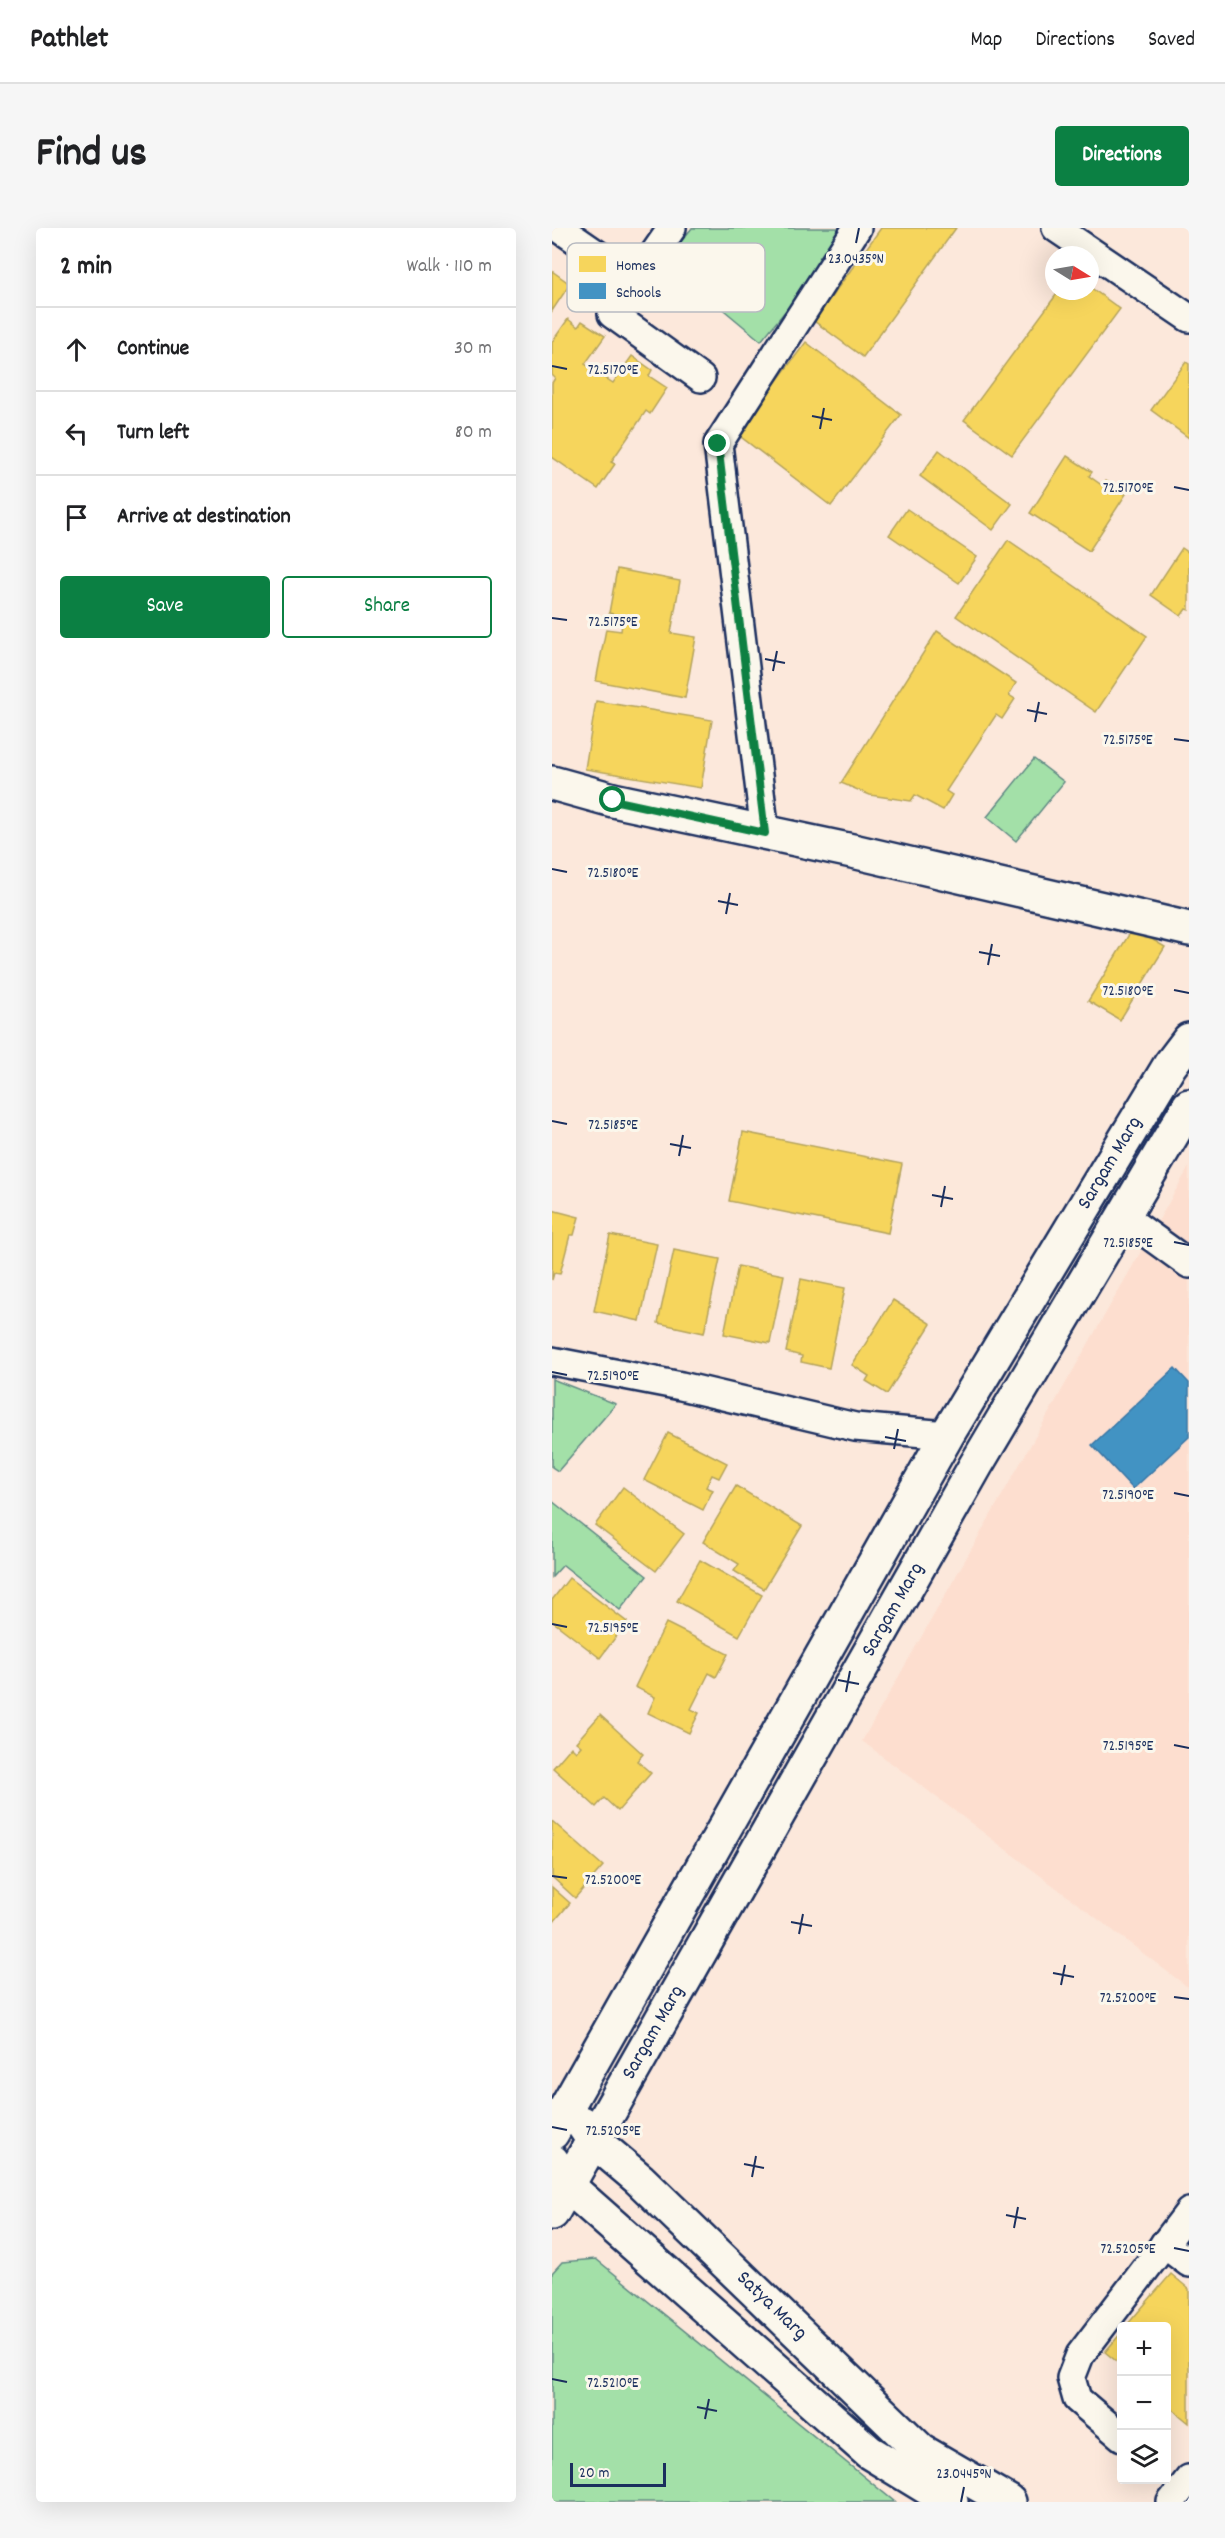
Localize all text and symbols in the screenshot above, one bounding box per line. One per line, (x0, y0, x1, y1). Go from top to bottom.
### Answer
text: Pathlet (30, 21, 108, 61)
text: Map (971, 26, 1002, 56)
text: Directions (1035, 26, 1115, 56)
text: Saved (1148, 26, 1195, 56)
text: Find us (36, 126, 147, 186)
button: Directions (1055, 126, 1189, 186)
legend (567, 243, 765, 312)
north arrow (1045, 246, 1099, 300)
text: 2 min (60, 249, 112, 286)
text: 23.0435°N (828, 249, 884, 271)
text: Walk · 110 m (406, 253, 492, 281)
text: Homes (616, 255, 656, 278)
text: Schools (616, 282, 662, 305)
icon: ahead (60, 333, 93, 366)
text: Continue (117, 334, 189, 365)
text: 30 m (454, 335, 492, 363)
text: 72.5170°E (588, 360, 638, 382)
icon: left (60, 417, 93, 450)
text: Turn left (117, 418, 189, 449)
text: 80 m (455, 419, 492, 447)
route end (704, 430, 730, 456)
text: 72.5170°E (1103, 478, 1153, 500)
icon: arrive (60, 501, 93, 534)
text: Arrive at destination (117, 502, 291, 533)
button: Save (60, 576, 270, 638)
button: Share (282, 576, 492, 638)
text: 72.5175°E (588, 612, 638, 634)
text: 72.5175°E (1103, 730, 1153, 752)
route start (599, 786, 625, 812)
text: 72.5180°E (588, 863, 639, 885)
text: 72.5180°E (1103, 981, 1154, 1003)
street label: Sargam Marg (1071, 1111, 1150, 1216)
text: 72.5185°E (588, 1115, 638, 1137)
text: 72.5185°E (1103, 1233, 1153, 1255)
text: 72.5190°E (587, 1366, 639, 1388)
text: 72.5190°E (1102, 1485, 1154, 1507)
street label: Sargam Marg (855, 1557, 933, 1663)
text: 72.5195°E (588, 1618, 638, 1640)
text: 72.5195°E (1103, 1736, 1153, 1758)
text: 72.5200°E (585, 1870, 641, 1892)
street label: Sargam Marg (615, 1980, 693, 2086)
text: 72.5200°E (1100, 1988, 1156, 2010)
text: 72.5205°E (585, 2121, 641, 2143)
text: 72.5205°E (1100, 2239, 1156, 2261)
street label: Satya Marg (729, 2265, 814, 2348)
map controls (1117, 2322, 1171, 2484)
button: + (1117, 2322, 1171, 2376)
text: 72.5210°E (587, 2373, 639, 2395)
button: − (1117, 2376, 1171, 2430)
button: layers (1117, 2430, 1171, 2484)
scale bar (570, 2460, 666, 2488)
text: 20 m (579, 2462, 609, 2485)
text: 23.0445°N (936, 2464, 992, 2486)

